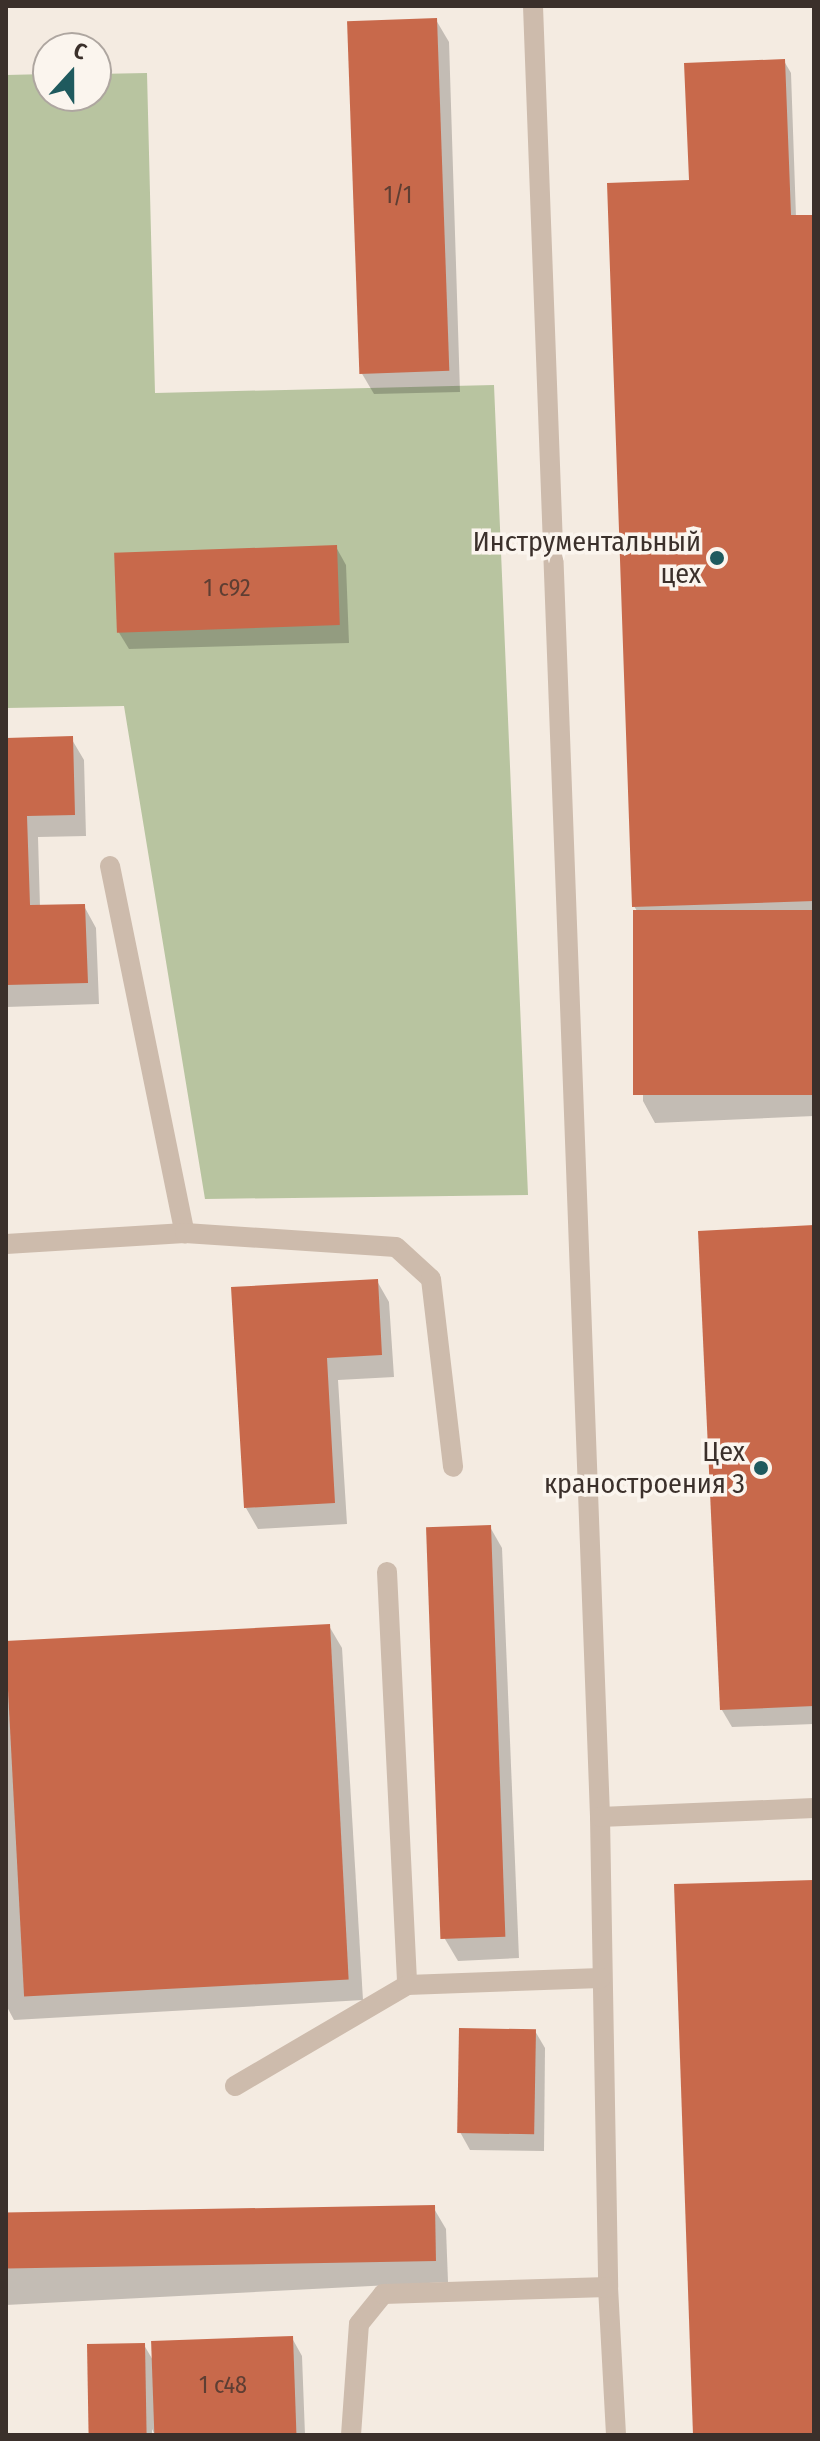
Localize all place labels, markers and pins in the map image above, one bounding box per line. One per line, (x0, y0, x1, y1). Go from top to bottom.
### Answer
place label: Инструментальный цех (473, 525, 701, 591)
marker: Инструментальный цех (708, 549, 726, 567)
place label: Цех краностроения 3 (544, 1435, 745, 1501)
marker: Цех краностроения 3 (752, 1459, 770, 1477)

